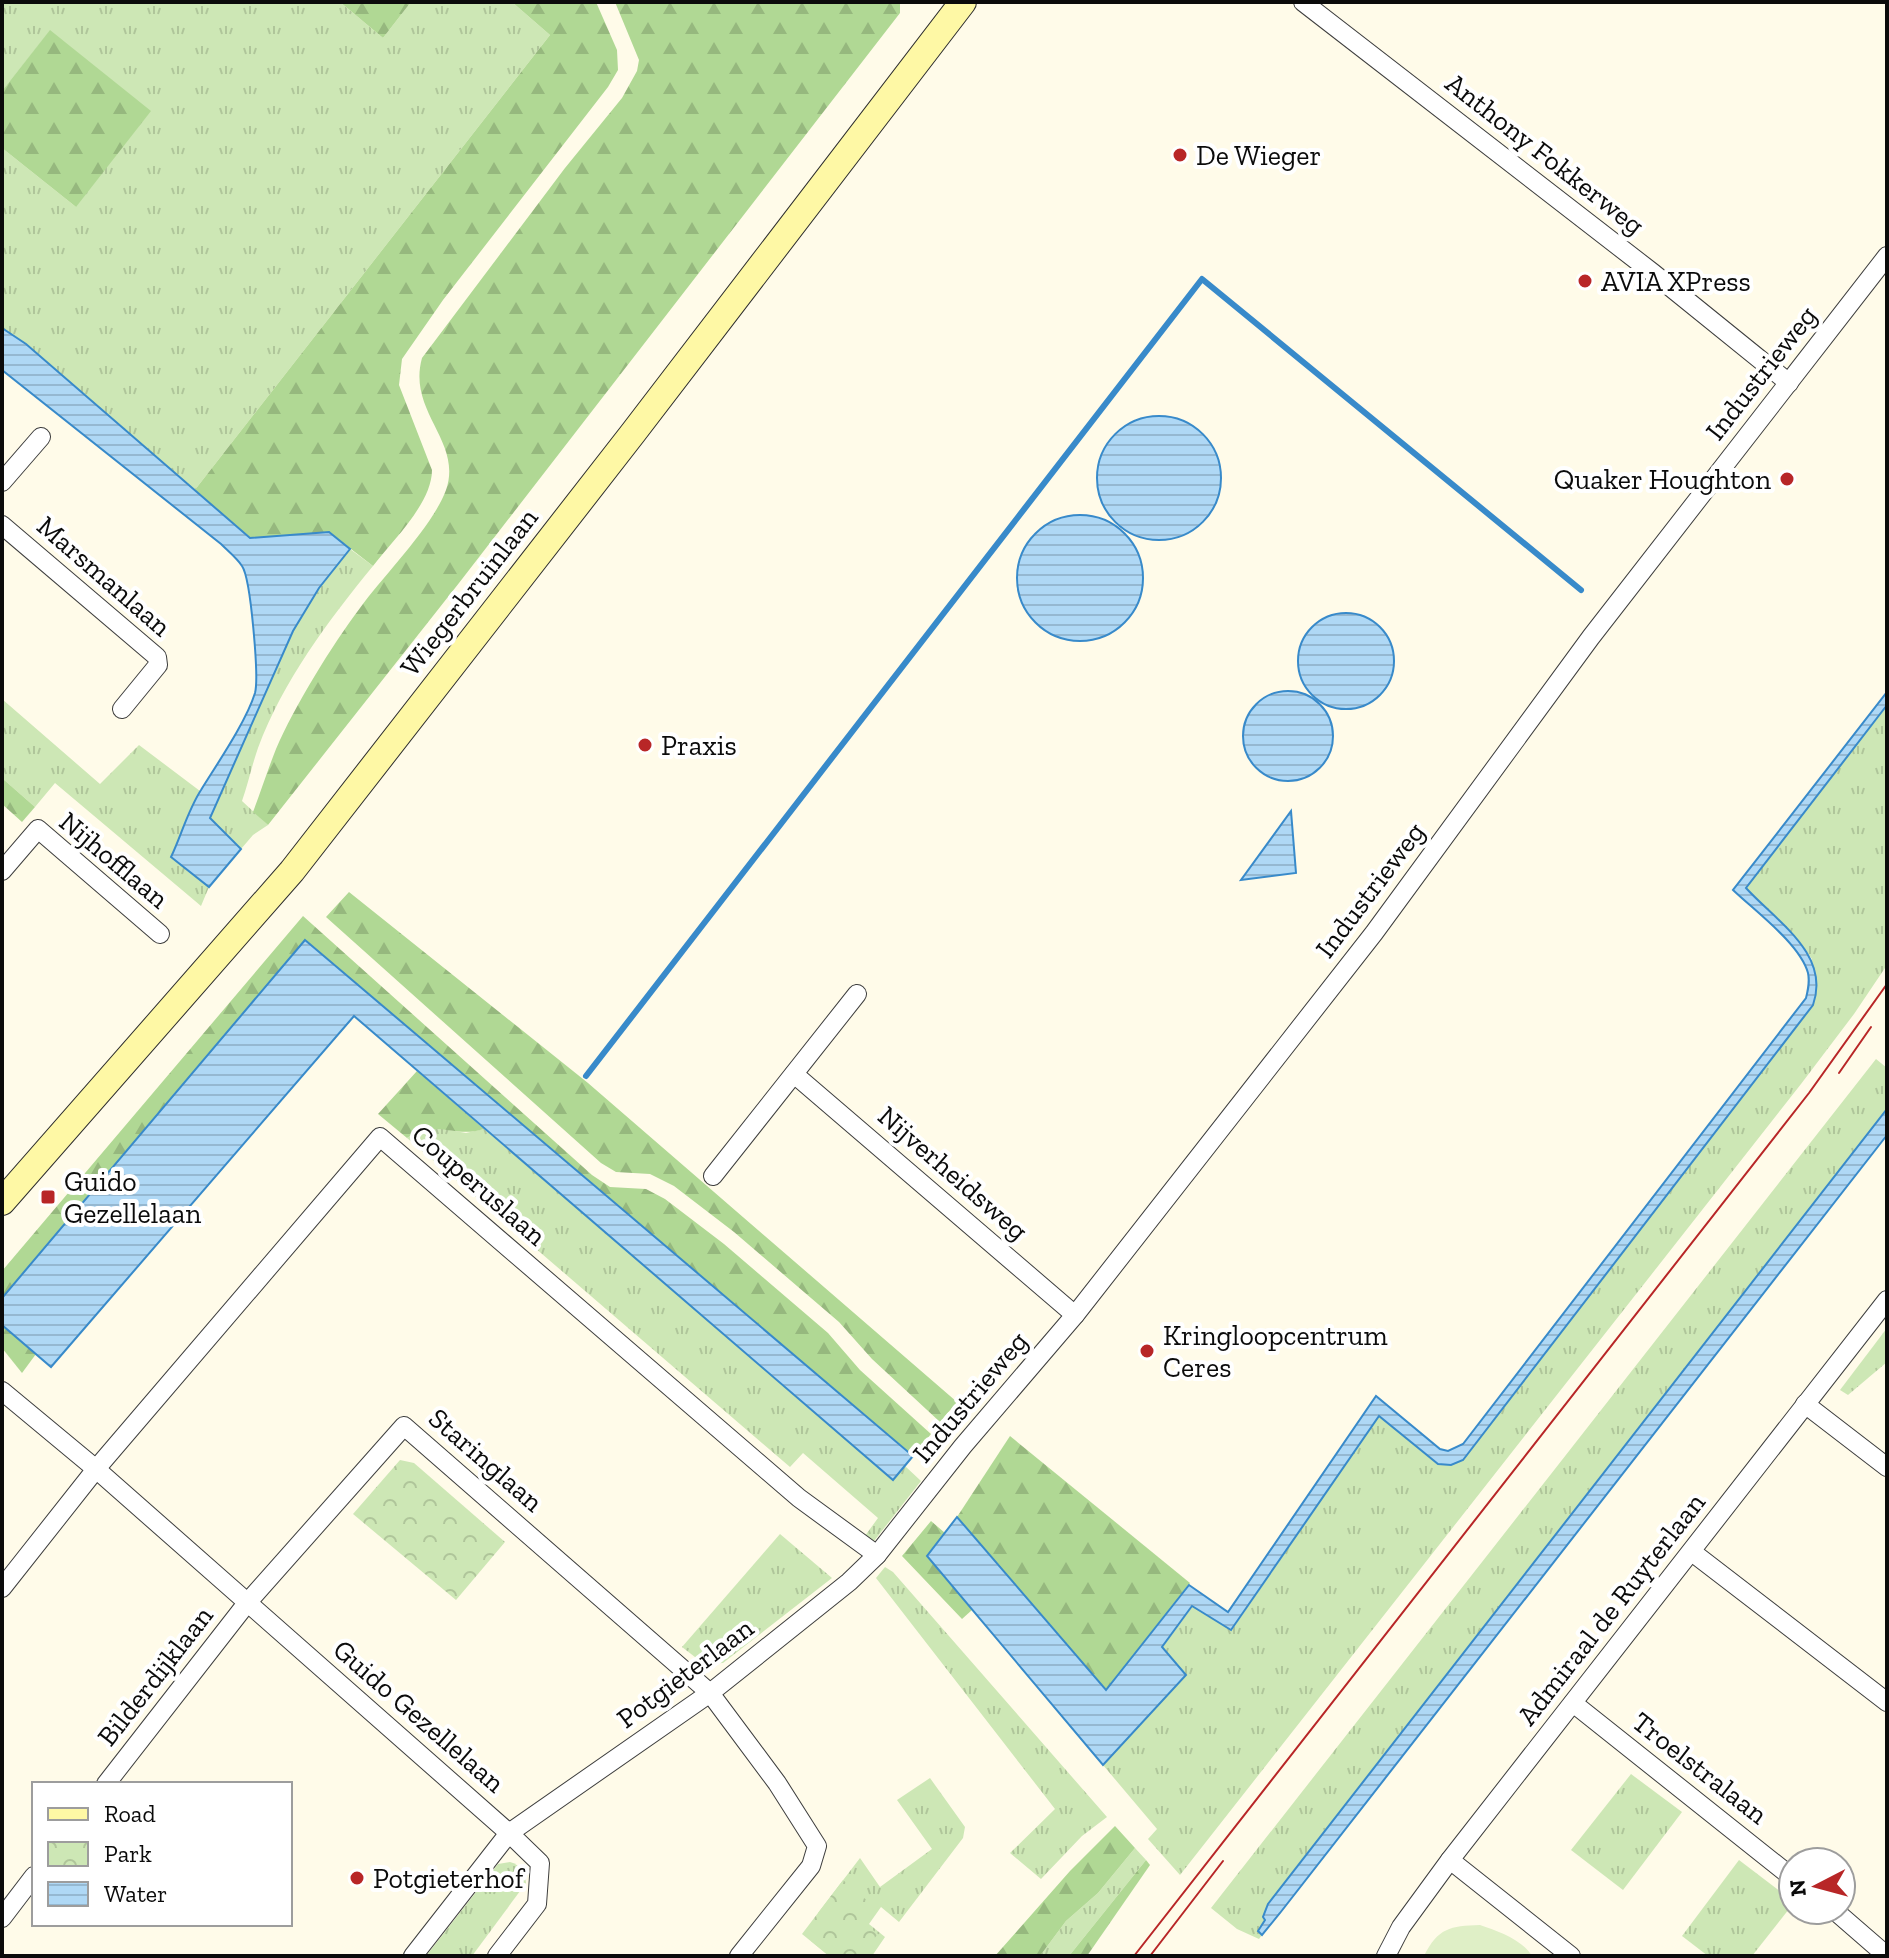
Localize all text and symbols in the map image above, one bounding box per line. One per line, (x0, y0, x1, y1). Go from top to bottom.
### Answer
street label: Anthony Fokkerweg (1439, 66, 1651, 242)
place label: De Wieger (1196, 139, 1321, 172)
marker: De Wieger (1171, 146, 1189, 164)
place label: AVIA XPress (1601, 265, 1751, 298)
marker: AVIA XPress (1576, 272, 1594, 290)
street label: Industrieweg (1698, 299, 1824, 447)
place label: Quaker Houghton (1554, 463, 1771, 496)
marker: Quaker Houghton (1778, 470, 1796, 488)
street label: Wiegerbruinlaan (393, 502, 545, 682)
street label: Marsmanlaan (30, 509, 178, 643)
place label: Praxis (661, 729, 737, 762)
marker: Praxis (636, 736, 654, 754)
street label: Nijhofflaan (53, 805, 175, 915)
street label: Industrieweg (1308, 816, 1432, 964)
street label: Nijverheidsweg (871, 1099, 1035, 1247)
street label: Couperuslaan (405, 1118, 553, 1252)
place label: Guido Gezellelaan (64, 1165, 201, 1230)
marker: Guido Gezellelaan (39, 1188, 57, 1206)
place label: Kringloopcentrum Ceres (1163, 1319, 1388, 1384)
street label: Industrieweg (906, 1325, 1034, 1469)
marker: Kringloopcentrum Ceres (1138, 1342, 1156, 1360)
street label: Staringlaan (422, 1402, 550, 1518)
street label: Admiraal de Ruyterlaan (1510, 1486, 1712, 1732)
street label: Bilderdijklaan (90, 1600, 220, 1752)
street label: Potgieterlaan (610, 1611, 760, 1735)
street label: Guido Gezellelaan (327, 1633, 511, 1799)
street label: Troelstralaan (1626, 1705, 1774, 1831)
legend (32, 1782, 292, 1926)
text: Road (104, 1799, 156, 1828)
text: Park (104, 1839, 152, 1868)
north arrow (1777, 1846, 1857, 1926)
place label: Potgieterhof (373, 1862, 526, 1895)
marker: Potgieterhof (348, 1869, 366, 1887)
text: N (1783, 1878, 1812, 1898)
text: Water (104, 1879, 167, 1908)

